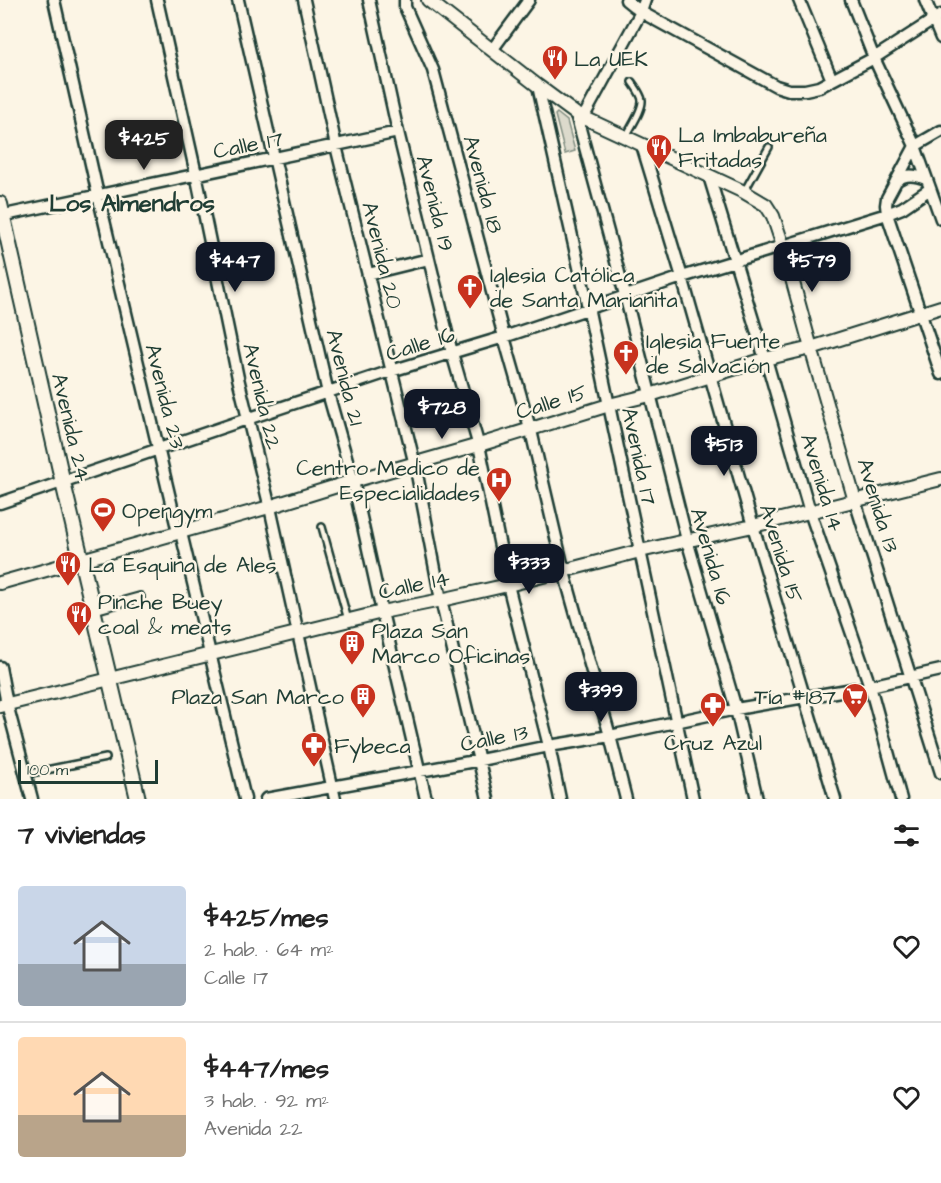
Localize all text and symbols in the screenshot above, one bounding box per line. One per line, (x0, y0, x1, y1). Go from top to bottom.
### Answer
restaurant icon: La UEK (540, 43, 570, 81)
place label: La UEK (574, 44, 649, 75)
pin: $425 (108, 120, 180, 171)
place label: La Imbabureña Fritadas (678, 120, 827, 176)
street label: Calle 17 (211, 123, 286, 167)
text: $425 (119, 125, 169, 153)
street label: Avenida 18 (455, 132, 510, 237)
restaurant icon: La Imbabureña Fritadas (644, 132, 674, 170)
street label: Avenida 19 (408, 152, 461, 255)
district label: Los Almendros (49, 187, 215, 221)
street label: Avenida 20 (353, 198, 410, 312)
pin: $447 (199, 242, 271, 293)
pin: $579 (776, 242, 848, 293)
text: $447 (210, 247, 260, 275)
text: $579 (788, 247, 836, 275)
place label: Iglesia Católica de Santa Marianita (490, 260, 678, 316)
church icon: Iglesia Católica de Santa Marianita (455, 272, 485, 310)
street label: Calle 16 (382, 319, 459, 370)
street label: Avenida 21 (318, 326, 372, 429)
place label: Iglesia Fuente de Salvación (646, 326, 781, 382)
church icon: Iglesia Fuente de Salvación (611, 338, 641, 376)
street label: Avenida 22 (234, 340, 289, 453)
street label: Avenida 23 (137, 341, 193, 452)
street label: Avenida 24 (43, 370, 98, 485)
street label: Calle 15 (512, 377, 591, 428)
pin: $728 (406, 389, 478, 440)
text: $728 (418, 394, 466, 422)
street label: Avenida 17 (613, 404, 664, 509)
pin: $513 (688, 426, 760, 477)
street label: Avenida 14 (792, 430, 851, 535)
text: $513 (705, 431, 743, 459)
place label: Centro Medico de Especialidades (296, 453, 480, 509)
street label: Avenida 13 (849, 455, 907, 556)
hospital icon: Centro Medico de Especialidades (484, 465, 514, 503)
sports icon: Opengym (88, 495, 118, 533)
place label: Opengym (122, 496, 212, 528)
street label: Avenida 15 (751, 500, 810, 607)
street label: Avenida 16 (682, 504, 739, 609)
pin: $333 (493, 544, 565, 595)
restaurant icon: La Esquina de Ales (53, 549, 83, 587)
text: $333 (508, 549, 550, 577)
place label: La Esquina de Ales (88, 550, 277, 581)
street label: Calle 14 (376, 563, 453, 608)
place label: Pinche Buey coal & meats (98, 587, 231, 643)
restaurant icon: Pinche Buey coal & meats (64, 599, 94, 637)
place label: Plaza San Marco Oficinas (372, 616, 530, 672)
building icon: Plaza San Marco Oficinas (337, 628, 367, 666)
pin: $399 (565, 672, 637, 723)
text: $399 (579, 677, 623, 705)
building icon: Plaza San Marco (348, 681, 378, 719)
supermarket icon: Tía #187 (840, 681, 870, 719)
place label: Plaza San Marco (171, 682, 345, 713)
place label: Tía #187 (754, 682, 836, 713)
pharmacy icon: Cruz Azul (698, 690, 728, 728)
street label: Calle 13 (458, 717, 531, 760)
place label: Cruz Azul (664, 728, 762, 759)
pharmacy icon: Fybeca (299, 730, 329, 768)
place label: Fybeca (334, 731, 411, 763)
scale bar (18, 757, 158, 784)
text: 100 m (27, 759, 68, 781)
text: 7 viviendas (18, 817, 146, 853)
icon: filters (890, 819, 923, 852)
text: $425/mes (204, 900, 329, 936)
icon: home (66, 910, 138, 982)
icon: heart (890, 930, 923, 963)
text: 2 hab. · 64 m² (204, 936, 334, 964)
text: Calle 17 (204, 964, 268, 992)
text: $447/mes (204, 1051, 329, 1087)
icon: home (66, 1061, 138, 1133)
icon: heart (890, 1081, 923, 1114)
text: 3 hab. · 92 m² (204, 1087, 329, 1115)
text: Avenida 22 (204, 1115, 302, 1143)

